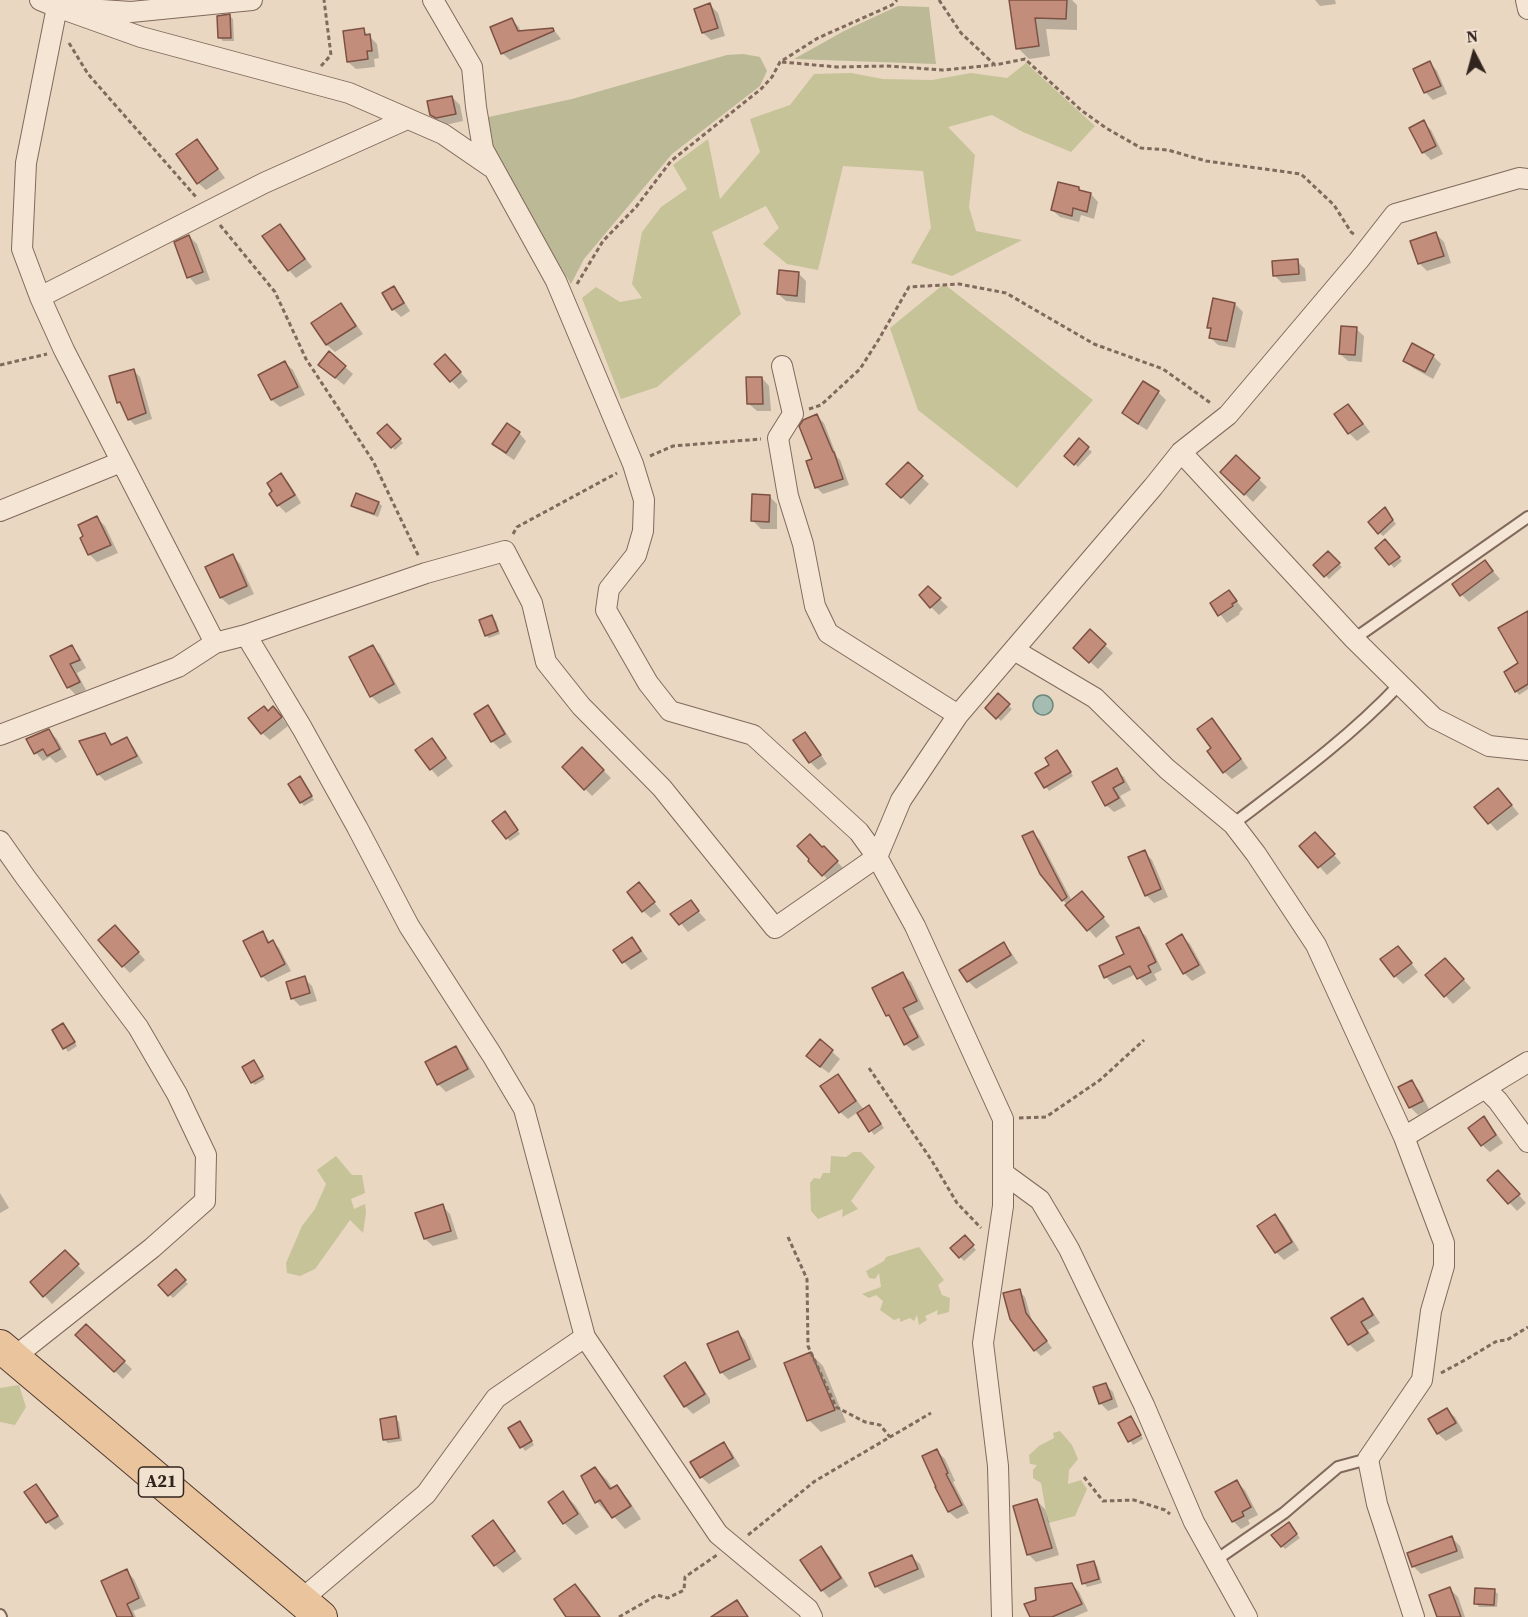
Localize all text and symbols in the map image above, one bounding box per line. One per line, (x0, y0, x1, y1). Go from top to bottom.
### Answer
north arrow (1444, 24, 1504, 84)
text: N (1465, 25, 1479, 48)
road number: A21 (138, 1467, 184, 1497)

